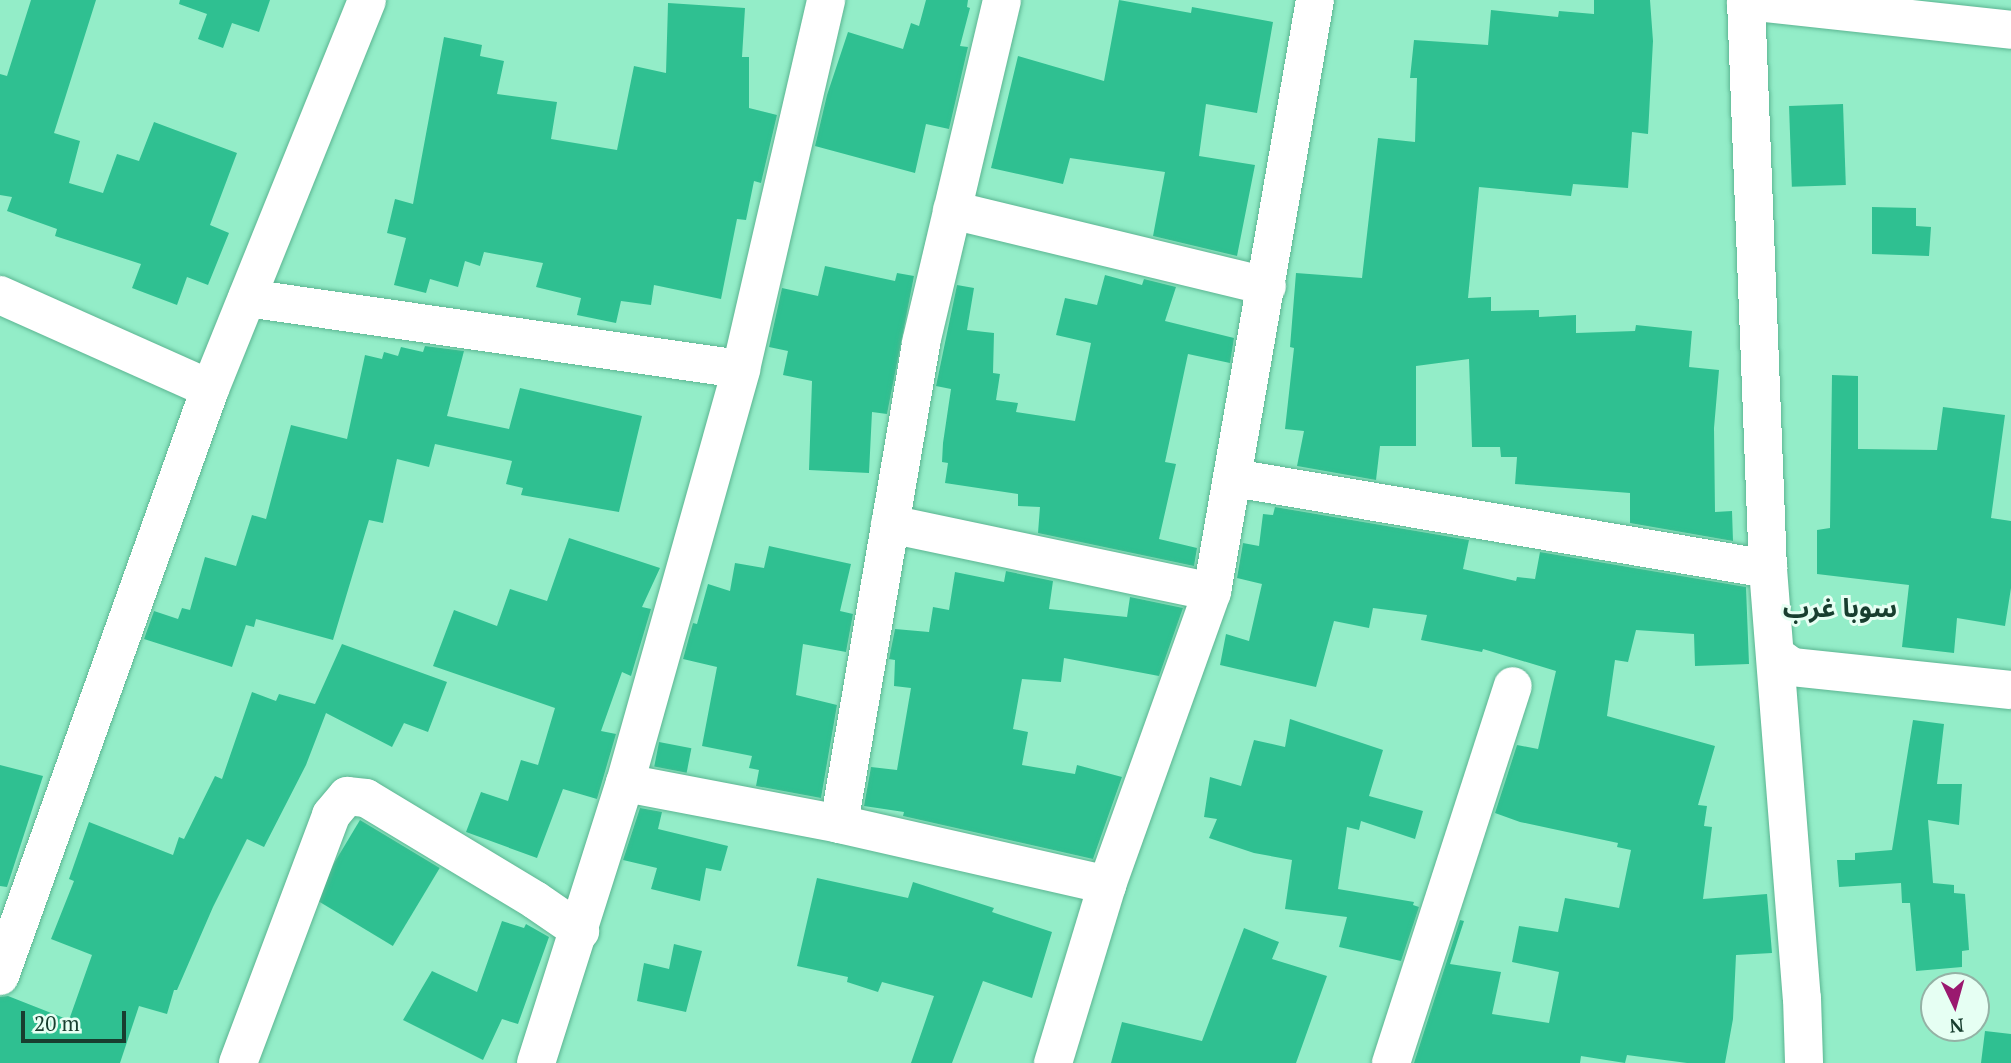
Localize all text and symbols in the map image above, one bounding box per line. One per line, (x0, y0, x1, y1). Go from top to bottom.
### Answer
district label: سوبا غرب (1783, 592, 1897, 624)
north arrow (1920, 972, 1990, 1042)
scale bar (24, 996, 130, 1040)
text: 20 m (34, 1009, 80, 1037)
text: N (1948, 1013, 1965, 1040)

